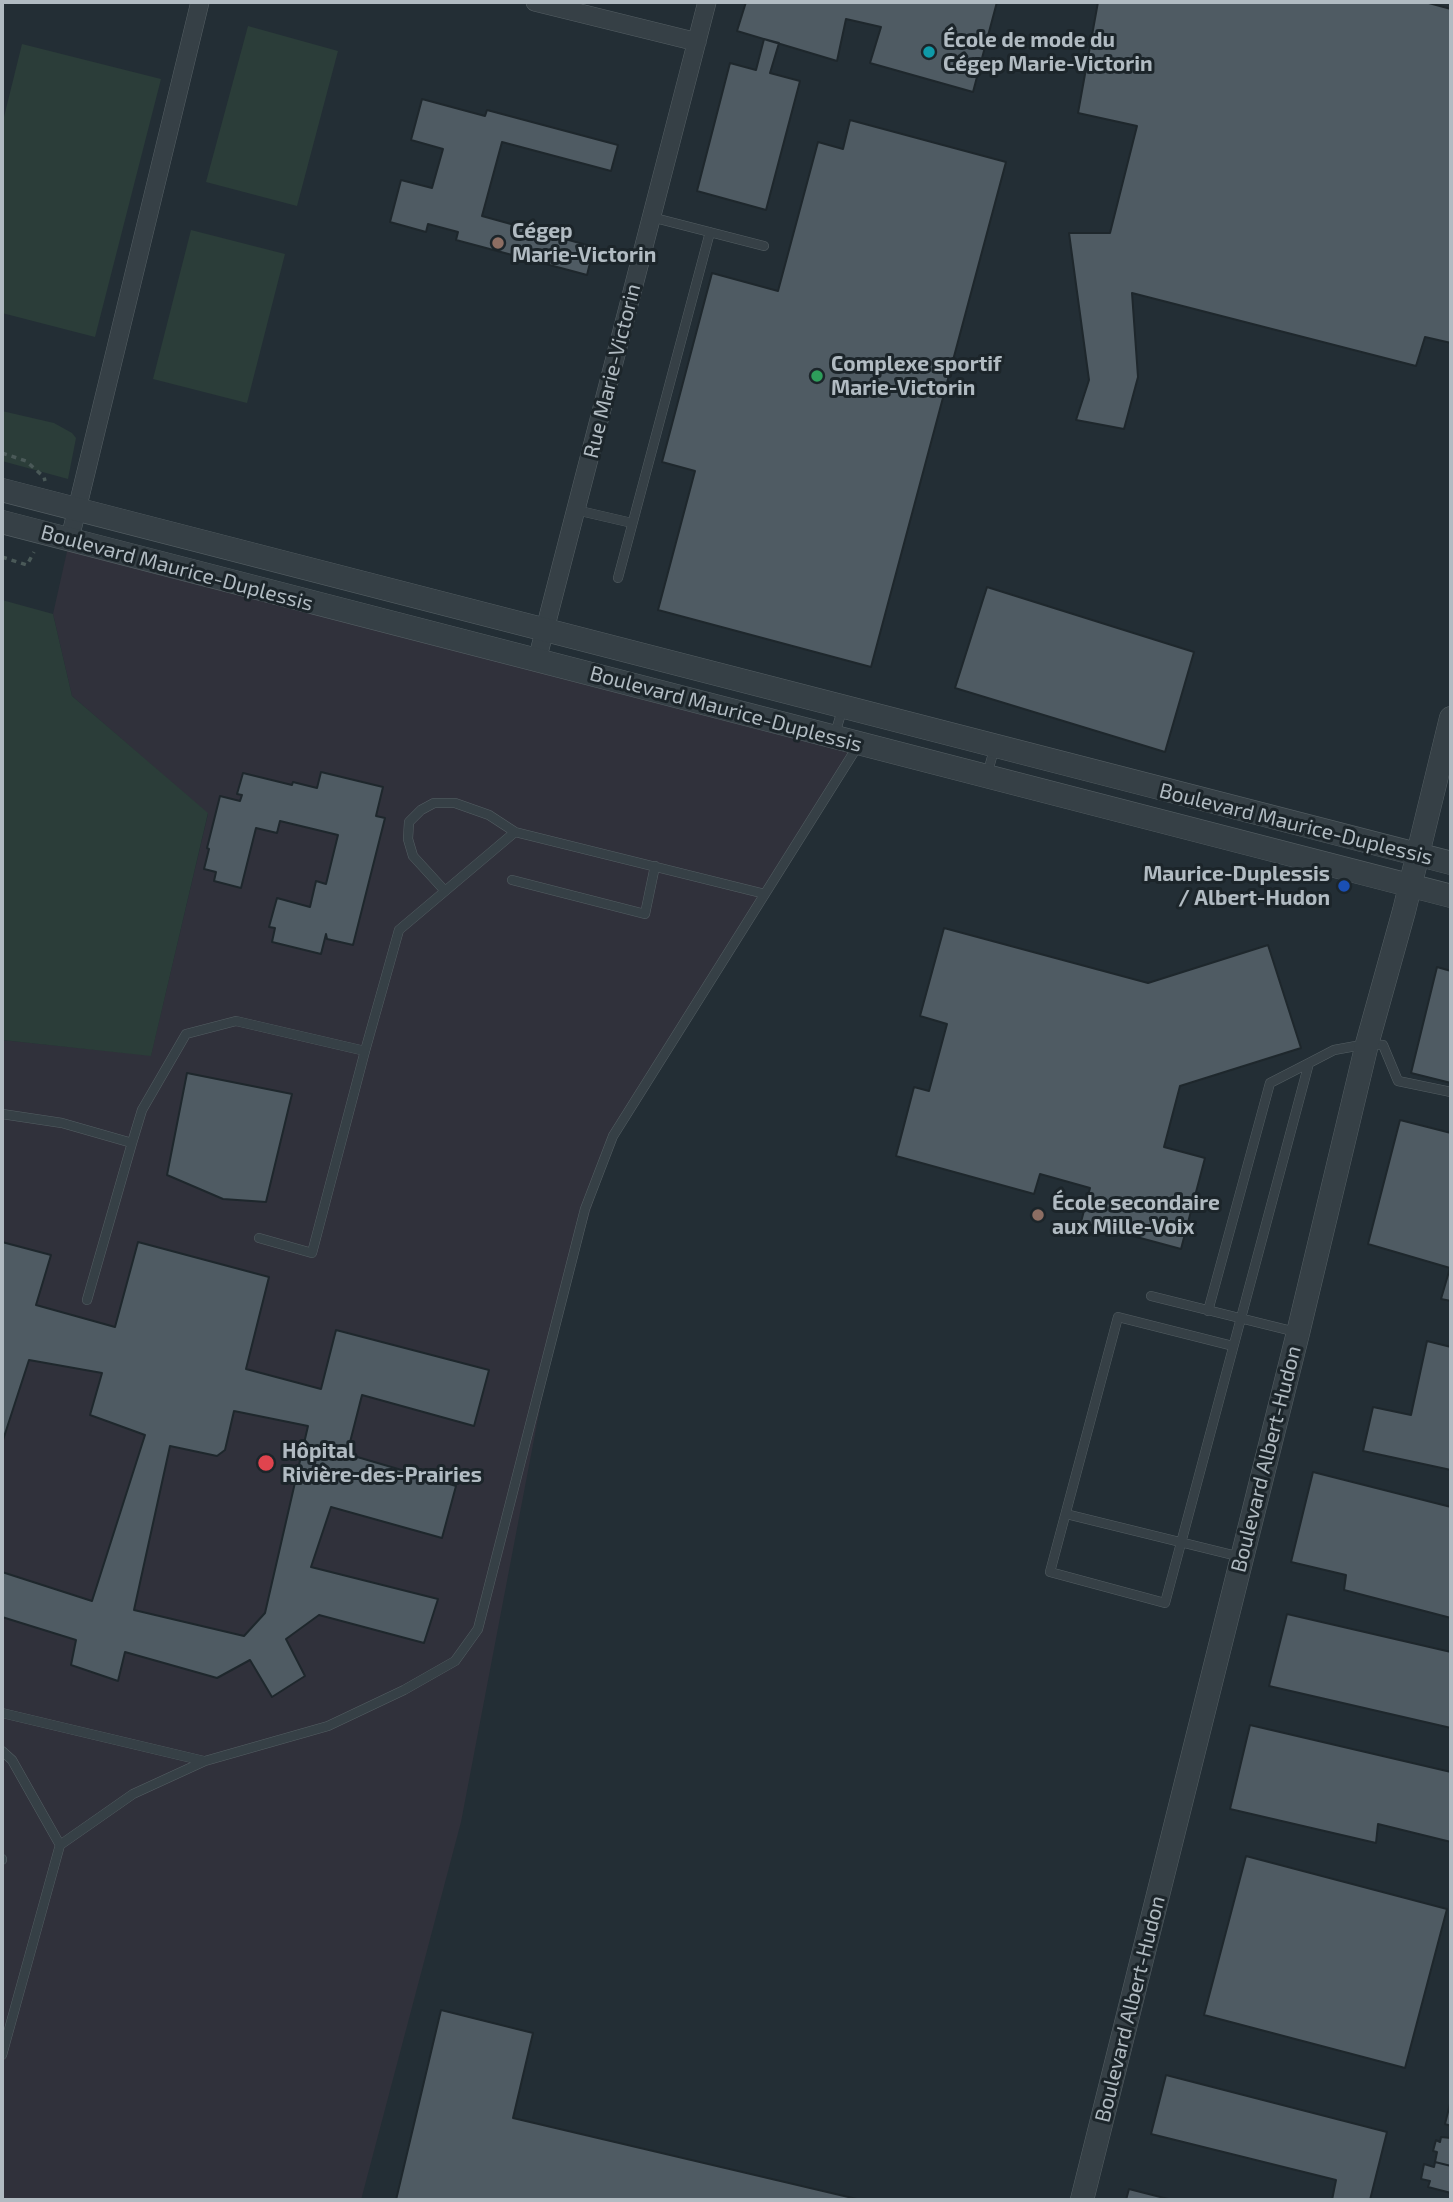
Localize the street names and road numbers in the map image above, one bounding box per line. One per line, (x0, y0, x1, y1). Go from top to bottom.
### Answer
street label: Rue Marie-Victorin (578, 281, 646, 461)
street label: Boulevard Maurice-Duplessis (38, 519, 316, 617)
street label: Boulevard Maurice-Duplessis (587, 660, 865, 758)
street label: Boulevard Maurice-Duplessis (1157, 778, 1435, 870)
street label: Boulevard Albert-Hudon (1226, 1343, 1306, 1575)
street label: Boulevard Albert-Hudon (1090, 1893, 1170, 2125)

